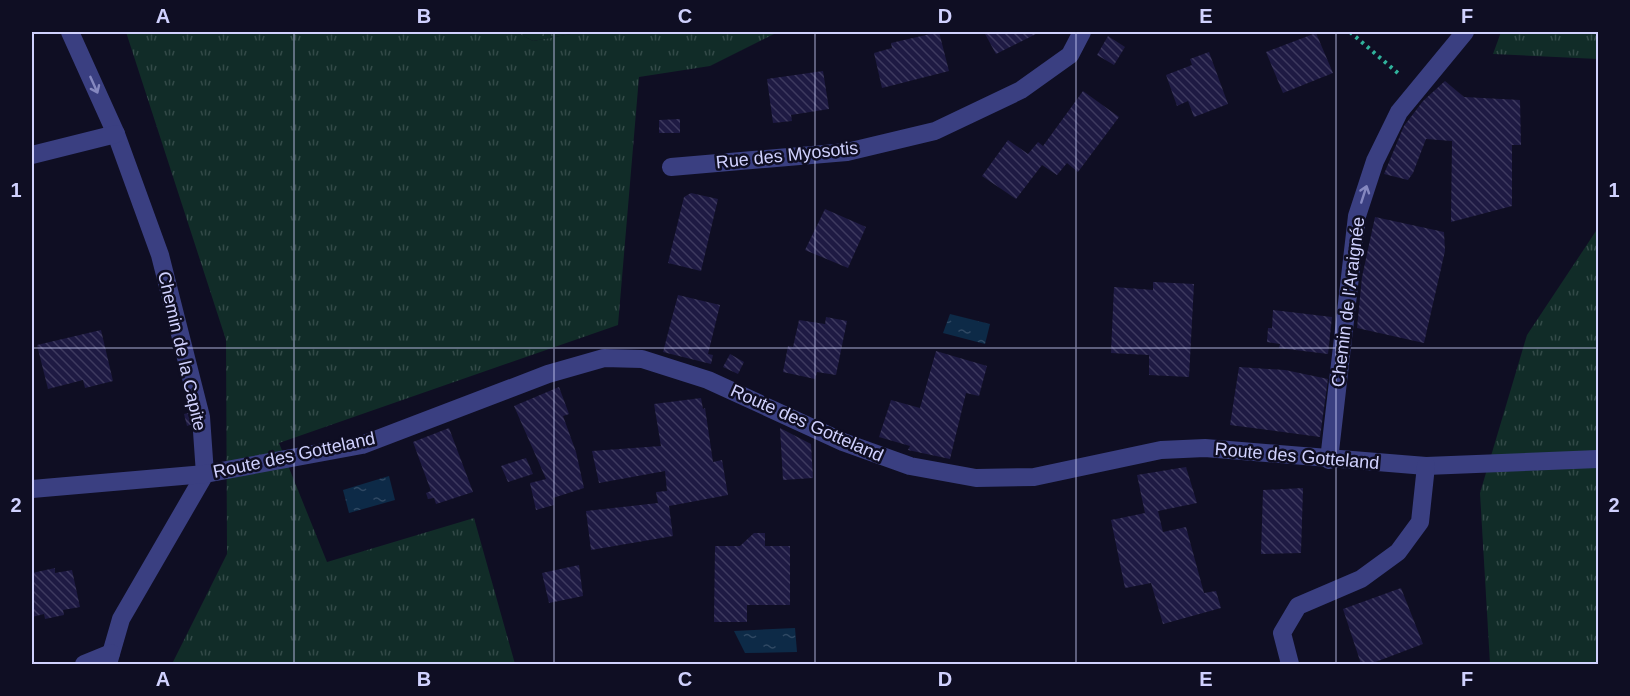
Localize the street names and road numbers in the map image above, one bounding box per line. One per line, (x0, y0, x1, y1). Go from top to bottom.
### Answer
street label: Rue des Myosotis (715, 138, 859, 172)
street label: Chemin de l'Araignée (1328, 216, 1368, 388)
street label: Chemin de la Capite (154, 269, 210, 433)
street label: Route des Gotteland (728, 380, 886, 466)
street label: Route des Gotteland (211, 428, 377, 482)
street label: Route des Gotteland (1214, 439, 1380, 473)

